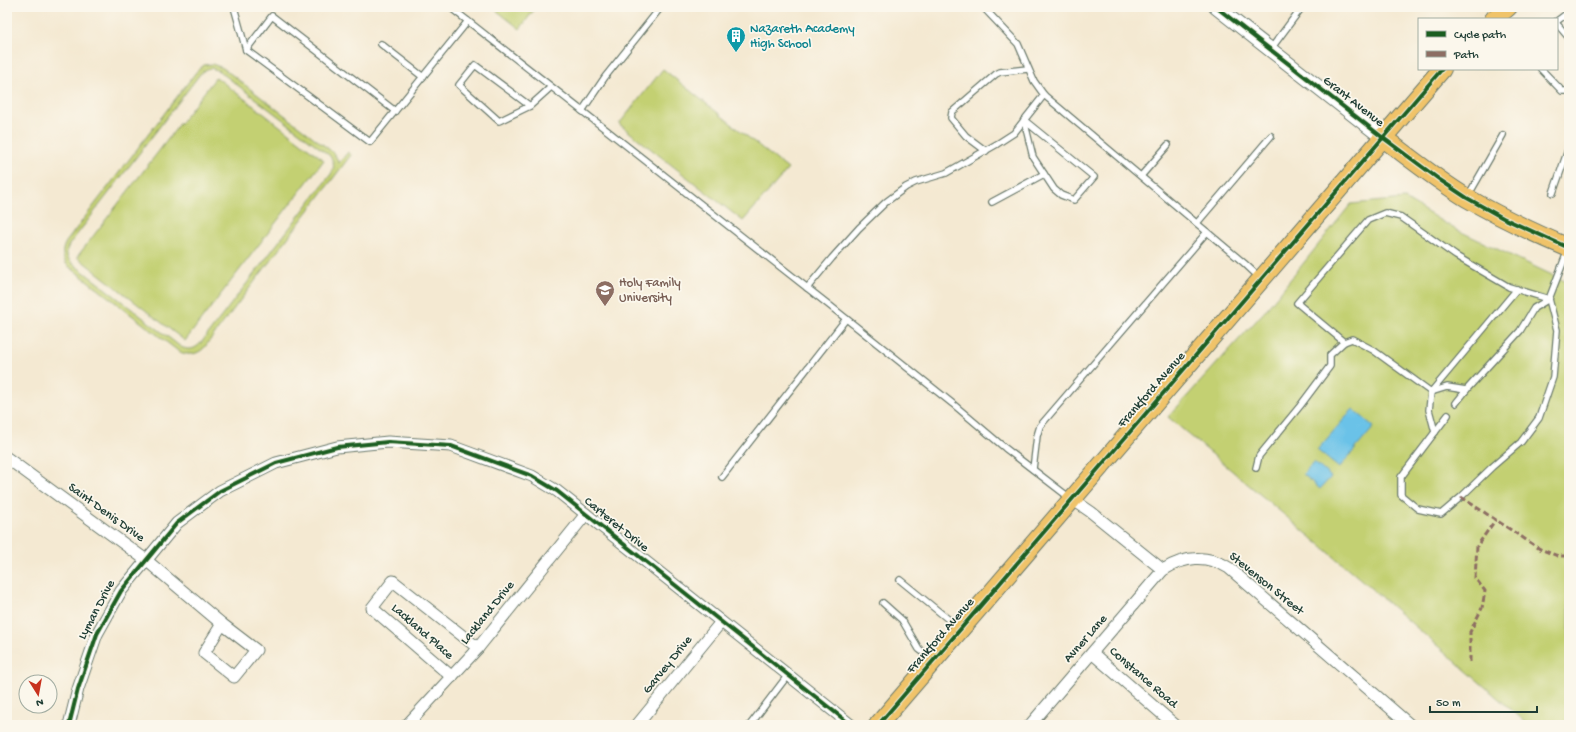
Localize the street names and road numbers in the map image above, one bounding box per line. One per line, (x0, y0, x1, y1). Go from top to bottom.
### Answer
street label: Grant Avenue (1319, 73, 1387, 131)
street label: Frankford Avenue (1114, 349, 1189, 432)
street label: Saint Denis Drive (65, 480, 147, 546)
street label: Carteret Drive (581, 494, 652, 556)
street label: Stevenson Street (1225, 549, 1308, 620)
street label: Lyman Drive (75, 577, 119, 642)
street label: Lackland Drive (458, 578, 518, 648)
street label: Frankford Avenue (903, 595, 978, 678)
street label: Lackland Place (388, 601, 456, 663)
street label: Avner Lane (1061, 612, 1111, 666)
street label: Garvey Drive (640, 633, 696, 697)
street label: Constance Road (1106, 644, 1181, 713)

